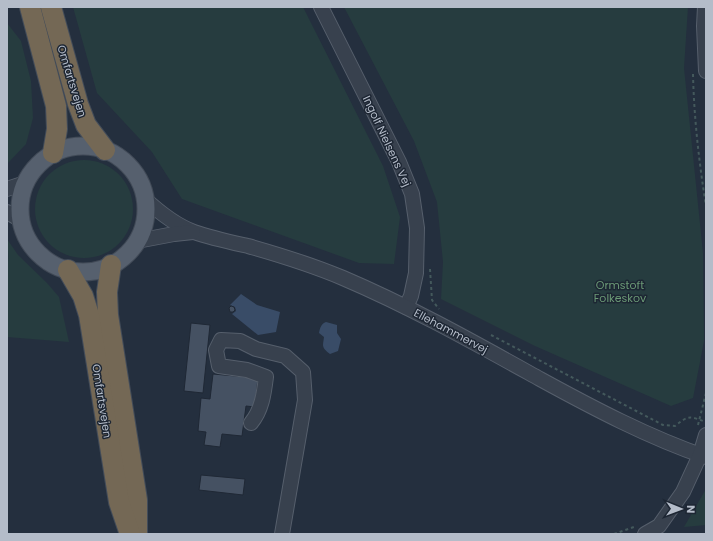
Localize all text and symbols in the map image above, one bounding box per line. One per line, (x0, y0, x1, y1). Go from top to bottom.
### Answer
street label: Omfartsvejen (53, 43, 91, 119)
street label: Ingolf Nielsens Vej (359, 93, 415, 189)
park label: Ormstoft Folkeskov (594, 277, 647, 306)
street label: Ellehammervej (411, 305, 491, 357)
street label: Omfartsvejen (88, 363, 116, 439)
north arrow (661, 489, 701, 529)
text: N (683, 505, 699, 513)

